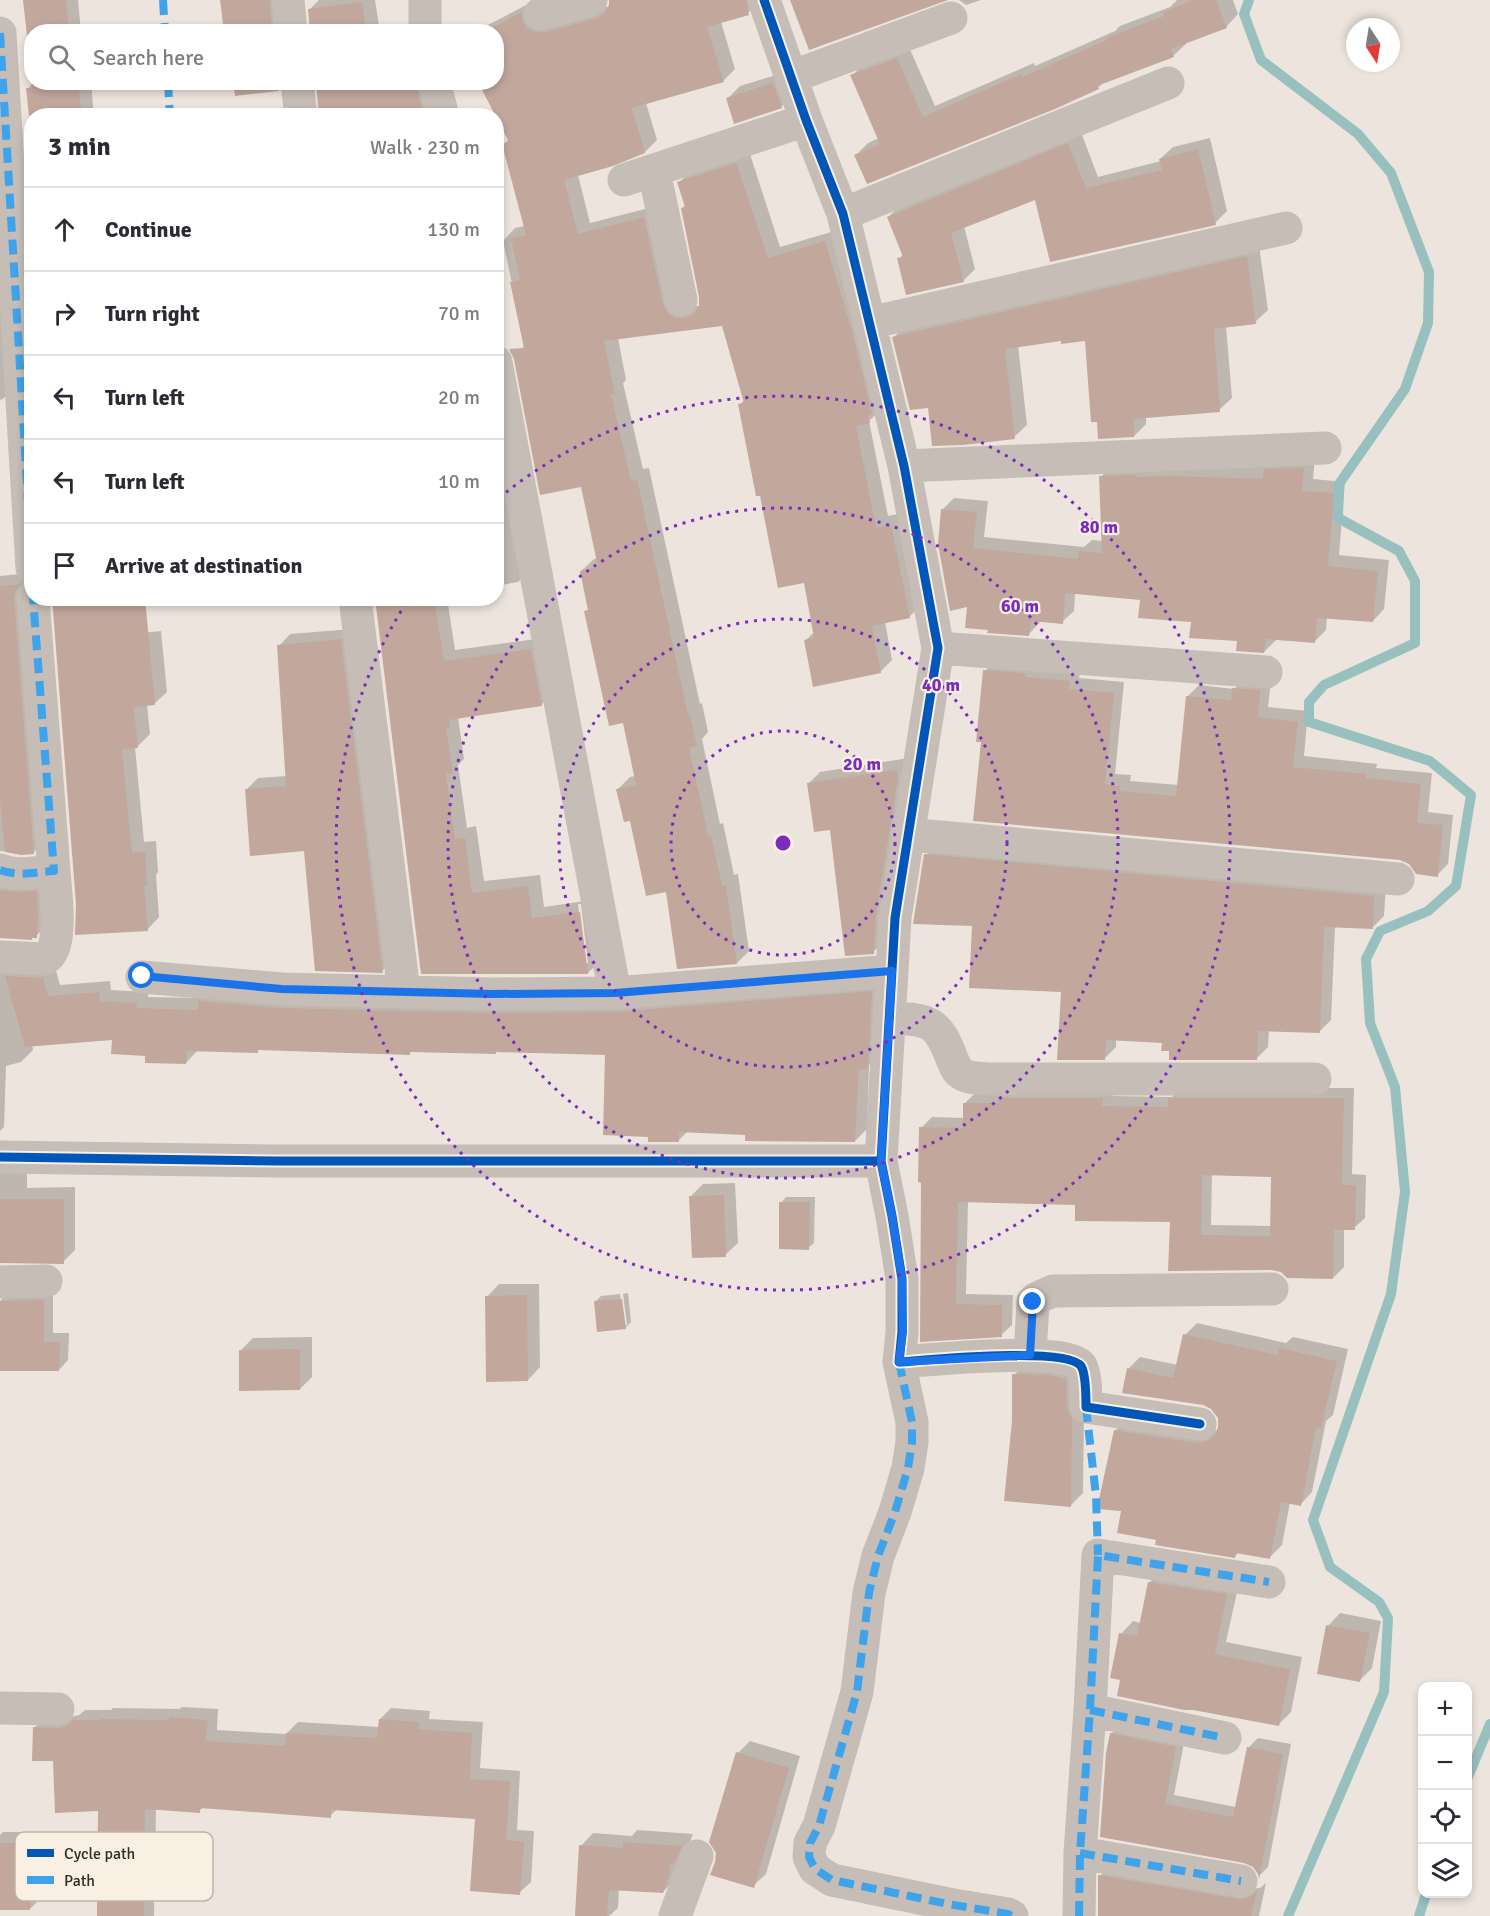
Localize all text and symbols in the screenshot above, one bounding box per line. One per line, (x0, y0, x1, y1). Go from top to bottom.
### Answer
north arrow (1346, 18, 1400, 72)
search box (24, 24, 504, 90)
icon: search (45, 41, 78, 74)
text: Search here (93, 44, 204, 71)
text: 3 min (48, 131, 111, 163)
text: Walk · 230 m (370, 135, 480, 160)
icon: ahead (48, 213, 81, 246)
text: Continue (105, 216, 192, 243)
text: 130 m (427, 217, 480, 242)
icon: right (48, 297, 81, 330)
text: Turn right (105, 300, 200, 327)
text: 70 m (438, 301, 480, 326)
icon: left (48, 381, 81, 414)
text: Turn left (105, 384, 185, 411)
text: 20 m (438, 385, 480, 410)
icon: left (48, 465, 81, 498)
text: Turn left (105, 468, 185, 495)
text: 10 m (438, 469, 480, 494)
text: 80 m (1080, 516, 1118, 538)
icon: arrive (48, 549, 81, 582)
text: Arrive at destination (105, 552, 302, 579)
text: 60 m (1001, 595, 1039, 617)
text: 40 m (922, 674, 960, 696)
text: 20 m (843, 753, 881, 775)
centre of rings (773, 833, 793, 853)
route start (128, 962, 154, 988)
route end (1019, 1288, 1045, 1314)
map controls (1418, 1682, 1472, 1898)
button: + (1418, 1682, 1472, 1736)
button: − (1418, 1736, 1472, 1790)
button: locate (1418, 1790, 1472, 1844)
legend (15, 1832, 213, 1901)
text: Cycle path (64, 1844, 135, 1864)
button: layers (1418, 1844, 1472, 1898)
text: Path (64, 1871, 95, 1891)

